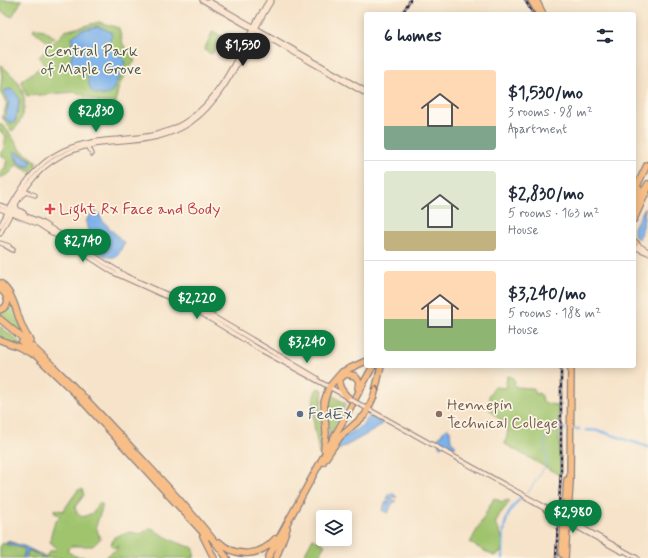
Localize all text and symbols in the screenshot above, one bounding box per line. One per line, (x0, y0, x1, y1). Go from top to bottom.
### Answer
text: 6 homes (384, 25, 442, 47)
icon: filters (594, 25, 616, 47)
pin: $1,530 (210, 33, 276, 67)
text: $1,530 (225, 37, 261, 54)
park label: Central Park of Maple Grove (40, 41, 142, 80)
text: $1,530/mo (508, 82, 583, 104)
icon: home (416, 86, 464, 134)
pin: $2,830 (63, 99, 129, 133)
text: $2,830 (78, 103, 114, 120)
text: 3 rooms · 98 m² (508, 104, 593, 121)
text: Apartment (508, 121, 567, 138)
text: $2,830/mo (508, 183, 584, 205)
icon: home (416, 187, 464, 235)
place label: Light Rx Face and Body (59, 199, 220, 221)
marker: Light Rx Face and Body (44, 203, 56, 215)
text: 5 rooms · 163 m² (508, 205, 599, 222)
text: House (508, 222, 539, 239)
pin: $2,740 (50, 229, 116, 263)
text: $2,740 (64, 233, 102, 250)
text: $3,240/mo (508, 283, 586, 305)
pin: $2,220 (164, 286, 230, 320)
icon: home (416, 287, 464, 335)
text: $2,220 (178, 290, 216, 307)
text: 5 rooms · 188 m² (508, 305, 601, 322)
text: House (508, 322, 539, 339)
pin: $3,240 (274, 330, 340, 364)
text: $3,240 (288, 334, 326, 351)
one-way arrow (372, 385, 380, 391)
place label: Hennepin Technical College (447, 395, 558, 434)
place label: FedEx (308, 404, 353, 425)
marker: FedEx (295, 409, 305, 419)
marker: Hennepin Technical College (434, 409, 444, 419)
pin: $2,980 (540, 500, 606, 534)
text: $2,980 (554, 504, 592, 521)
map controls (316, 510, 352, 546)
button: layers (316, 510, 352, 546)

